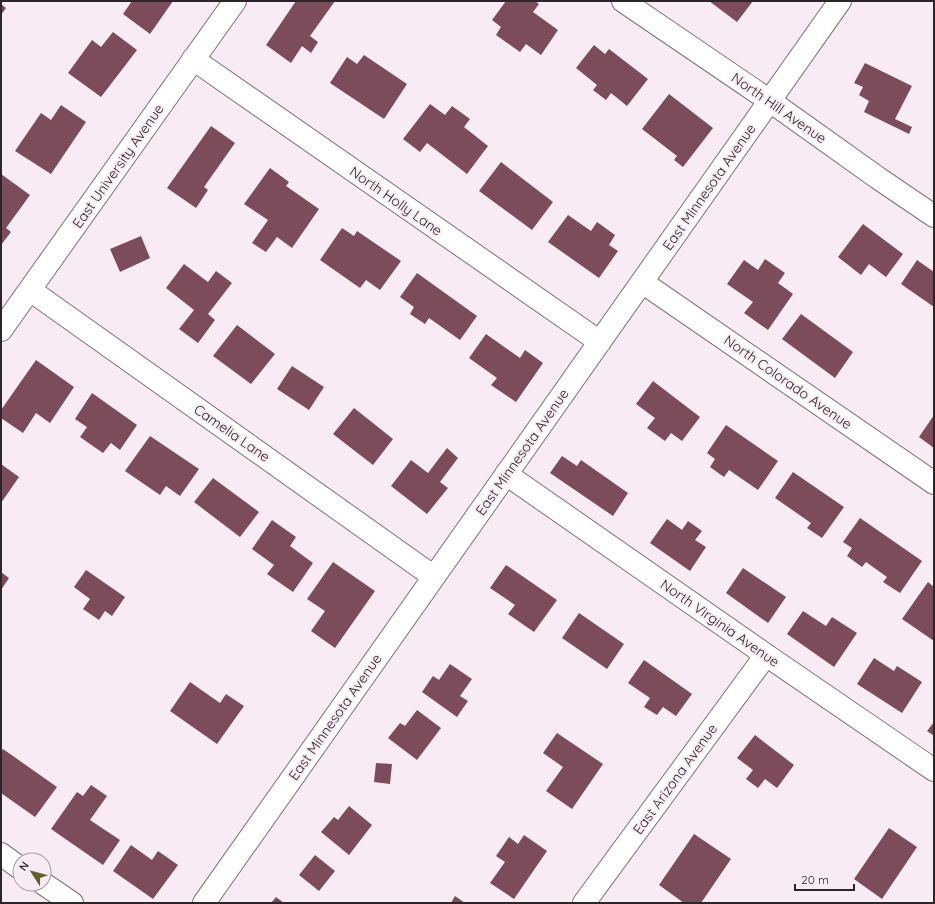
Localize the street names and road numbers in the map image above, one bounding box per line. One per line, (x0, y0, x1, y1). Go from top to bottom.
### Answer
street label: North Hill Avenue (728, 69, 830, 147)
street label: East University Avenue (68, 100, 168, 231)
street label: East Minnesota Avenue (659, 120, 759, 254)
street label: North Holly Lane (346, 162, 446, 240)
street label: North Colorado Avenue (721, 331, 856, 433)
street label: East Minnesota Avenue (472, 385, 572, 519)
street label: Camelia Lane (190, 400, 274, 466)
street label: North Virginia Avenue (657, 575, 783, 671)
street label: East Minnesota Avenue (285, 650, 385, 784)
street label: East Arizona Avenue (629, 720, 721, 838)

